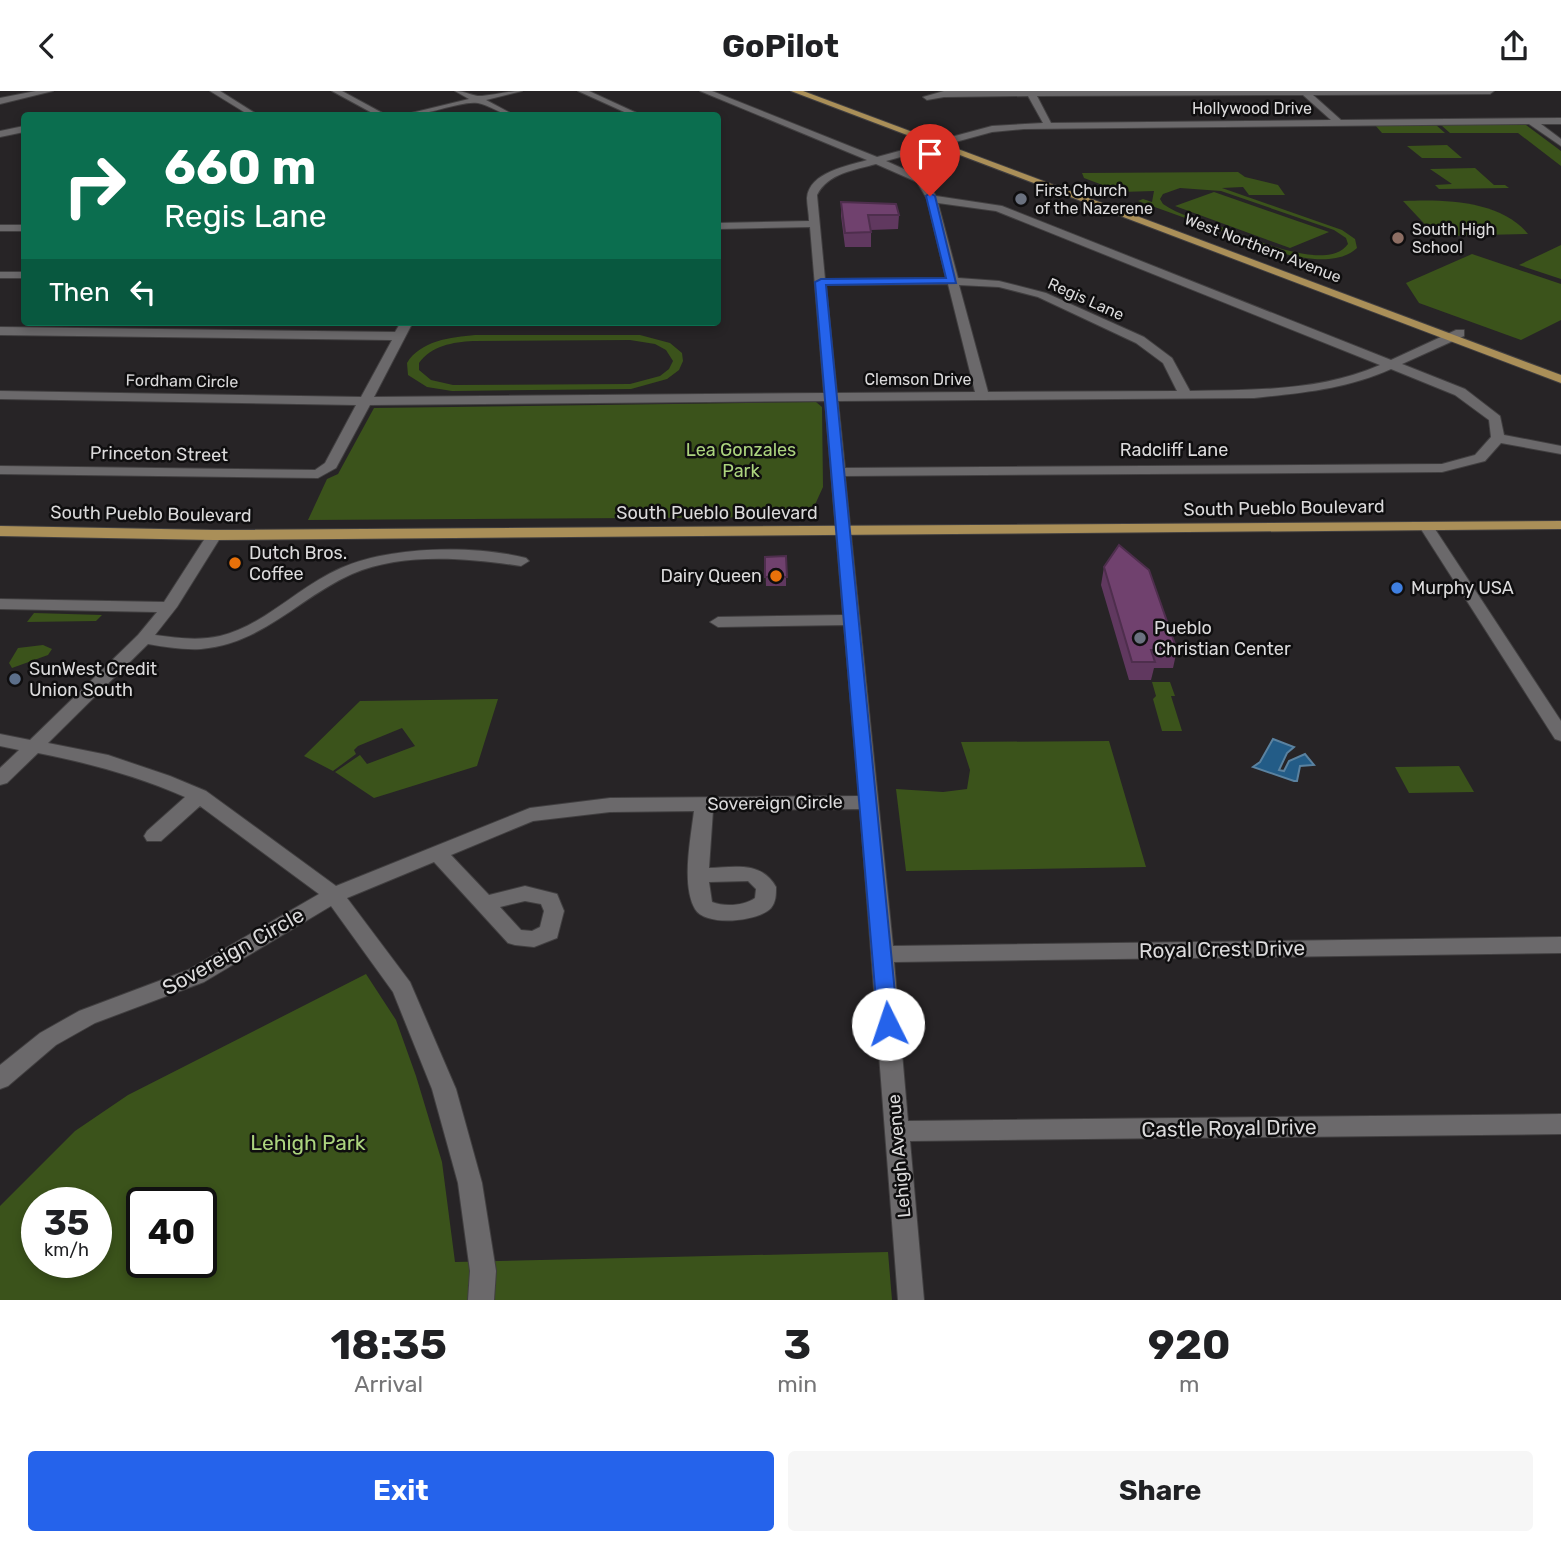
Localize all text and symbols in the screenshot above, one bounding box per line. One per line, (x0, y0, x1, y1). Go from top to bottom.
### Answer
icon: back (28, 27, 66, 65)
text: GoPilot (722, 27, 839, 65)
icon: share (1495, 27, 1533, 65)
street label: Hollywood Drive (1192, 99, 1312, 118)
pin (900, 124, 960, 196)
icon: arrive (911, 135, 949, 173)
text: 660 m (164, 138, 316, 196)
icon: right (49, 140, 140, 231)
place label: First Church of the Nazerene (1035, 181, 1153, 218)
marker: First Church of the Nazerene (1013, 191, 1029, 207)
text: Regis Lane (164, 197, 327, 235)
street label: West Northern Avenue (1182, 209, 1344, 287)
place label: South High School (1412, 220, 1495, 257)
marker: South High School (1390, 230, 1406, 246)
icon: left (124, 273, 162, 311)
street label: Regis Lane (1045, 274, 1127, 324)
text: Then (49, 277, 110, 308)
street label: Clemson Drive (864, 370, 972, 389)
street label: Fordham Circle (126, 371, 239, 391)
park label: Lea Gonzales Park (686, 439, 796, 482)
street label: Radcliff Lane (1120, 439, 1228, 461)
street label: Princeton Street (90, 442, 228, 466)
street label: South Pueblo Boulevard (1183, 495, 1385, 521)
street label: South Pueblo Boulevard (50, 501, 252, 527)
street label: South Pueblo Boulevard (616, 502, 818, 524)
place label: Dutch Bros. Coffee (249, 542, 347, 585)
marker: Dutch Bros. Coffee (227, 555, 243, 571)
place label: Dairy Queen (661, 565, 762, 587)
marker: Dairy Queen (768, 568, 784, 584)
place label: Murphy USA (1411, 577, 1514, 599)
marker: Murphy USA (1389, 580, 1405, 596)
place label: Pueblo Christian Center (1154, 617, 1291, 660)
marker: Pueblo Christian Center (1132, 630, 1148, 646)
place label: SunWest Credit Union South (29, 658, 157, 701)
marker: SunWest Credit Union South (7, 671, 23, 687)
street label: Sovereign Circle (707, 791, 843, 815)
street label: Sovereign Circle (158, 902, 308, 1000)
street label: Royal Crest Drive (1139, 935, 1305, 963)
position arrow (851, 987, 925, 1061)
street label: Lehigh Avenue (883, 1093, 915, 1219)
street label: Castle Royal Drive (1141, 1114, 1317, 1142)
park label: Lehigh Park (250, 1130, 366, 1155)
speed limit sign: 40 (126, 1187, 217, 1278)
text: 35 (44, 1202, 89, 1244)
text: km/h (44, 1239, 89, 1261)
text: 18:35 (330, 1320, 447, 1370)
text: 3 (783, 1320, 811, 1370)
text: 920 (1148, 1320, 1231, 1370)
text: Arrival (354, 1370, 423, 1398)
text: min (777, 1370, 817, 1398)
text: m (1179, 1370, 1199, 1398)
button: Exit (28, 1451, 774, 1531)
button: Share (788, 1451, 1533, 1531)

